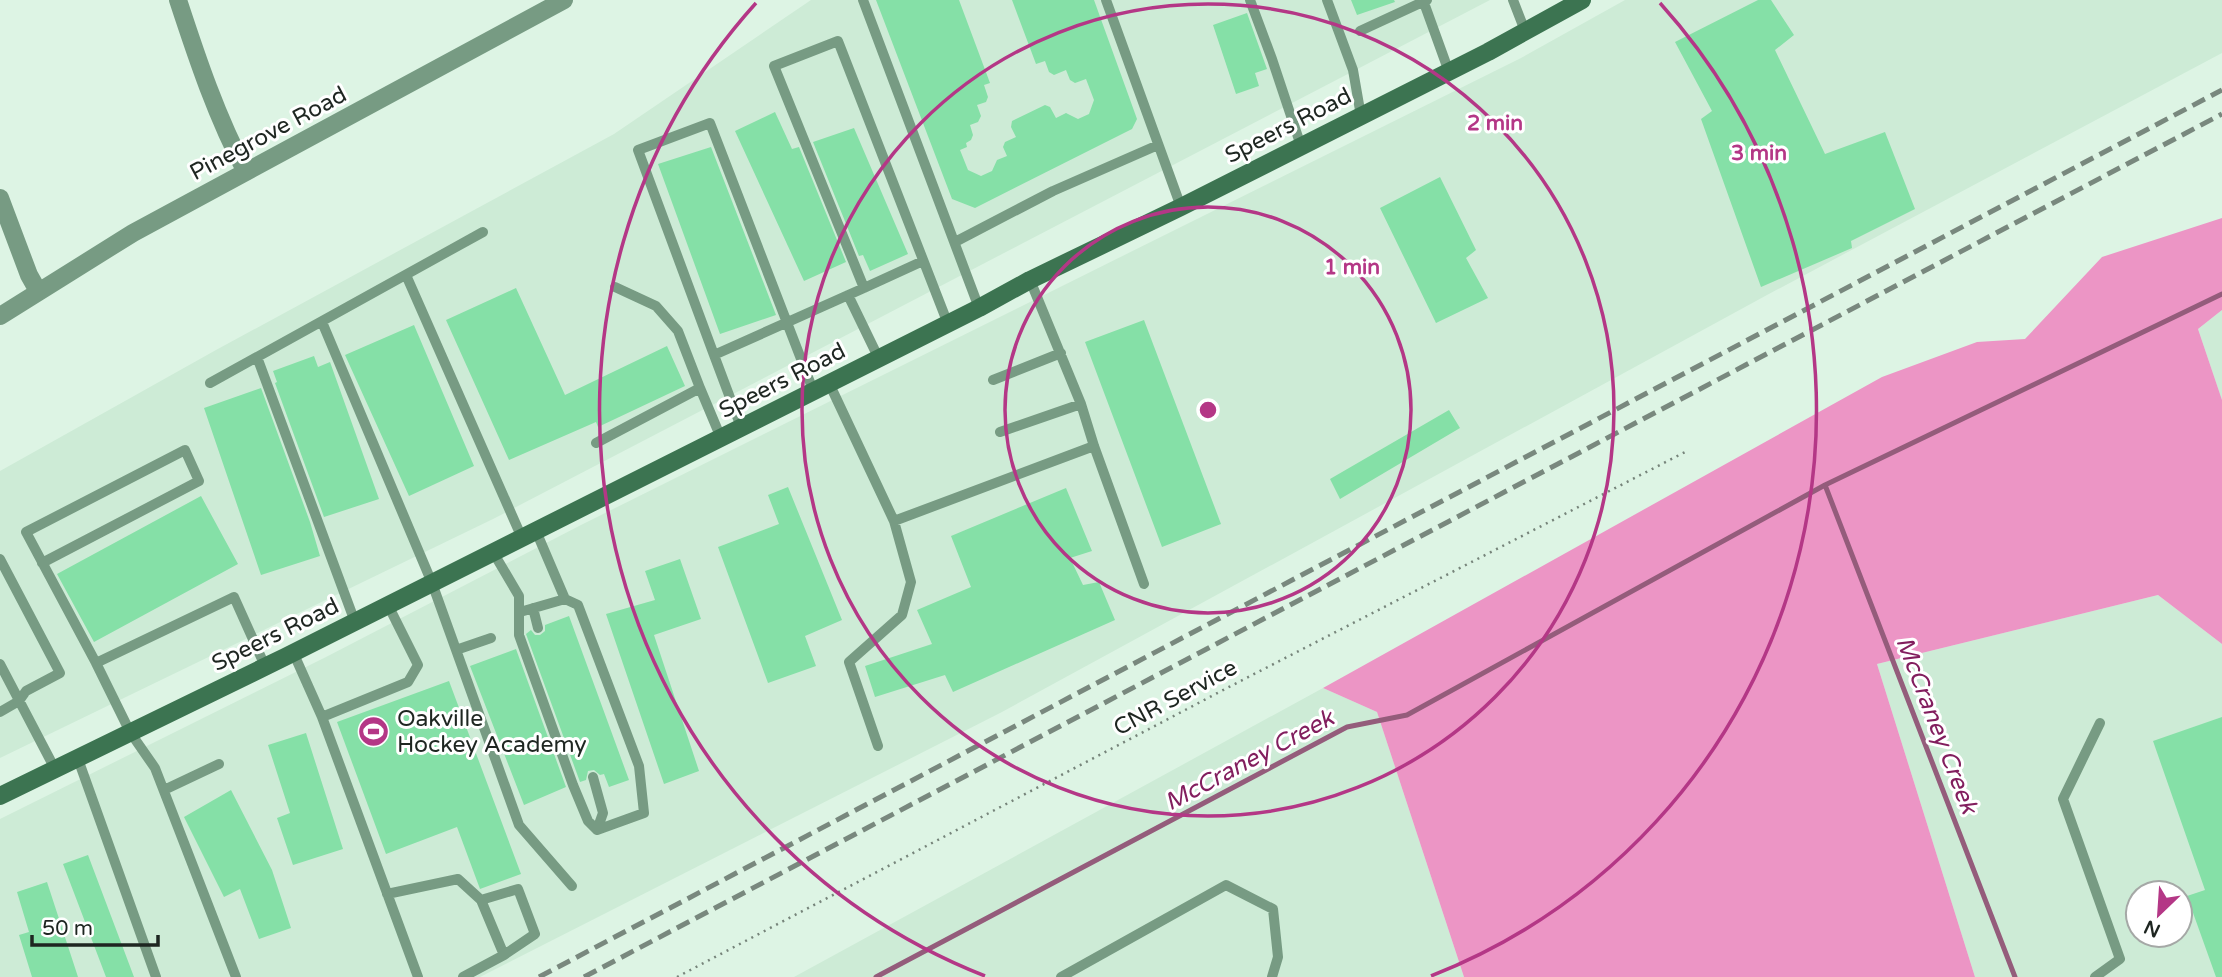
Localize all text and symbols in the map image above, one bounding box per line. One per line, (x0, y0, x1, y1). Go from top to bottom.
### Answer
street label: Pinegrove Road (185, 81, 352, 187)
street label: Speers Road (1221, 82, 1356, 170)
text: 2 min (1467, 111, 1523, 136)
text: 3 min (1731, 141, 1787, 166)
text: 1 min (1324, 255, 1380, 280)
street label: Speers Road (715, 337, 850, 425)
centre of rings (1196, 398, 1220, 422)
street label: Speers Road (207, 592, 344, 678)
water label: McCraney Creek (1889, 633, 1984, 820)
street label: CNR Service (1109, 654, 1242, 742)
water label: McCraney Creek (1160, 703, 1340, 817)
place label: Oakville Hockey Academy (397, 705, 587, 759)
sports icon: Oakville Hockey Academy (357, 714, 391, 748)
north arrow (2124, 879, 2194, 949)
scale bar (32, 904, 158, 948)
text: N (2141, 915, 2164, 942)
text: 50 m (42, 916, 93, 941)

